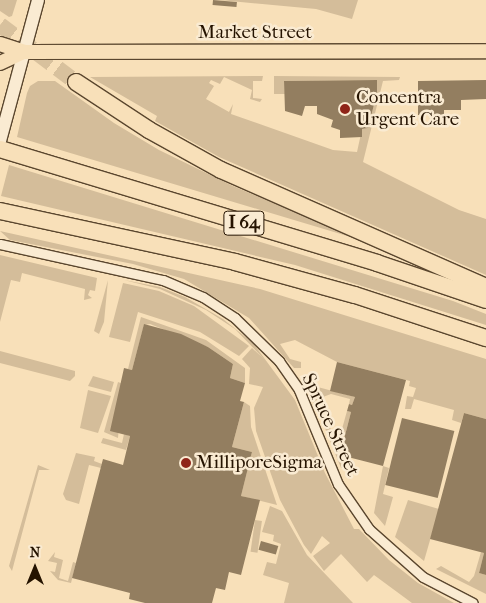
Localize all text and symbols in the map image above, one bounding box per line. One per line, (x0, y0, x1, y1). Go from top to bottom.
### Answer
street label: Market Street (198, 22, 312, 44)
place label: Concentra Urgent Care (356, 87, 459, 131)
marker: Concentra Urgent Care (338, 102, 352, 116)
road number: I 64 (223, 208, 265, 238)
street label: Spruce Street (296, 370, 364, 480)
place label: MilliporeSigma (196, 452, 322, 474)
marker: MilliporeSigma (180, 457, 192, 469)
north arrow (10, 543, 60, 593)
text: N (30, 544, 40, 561)

